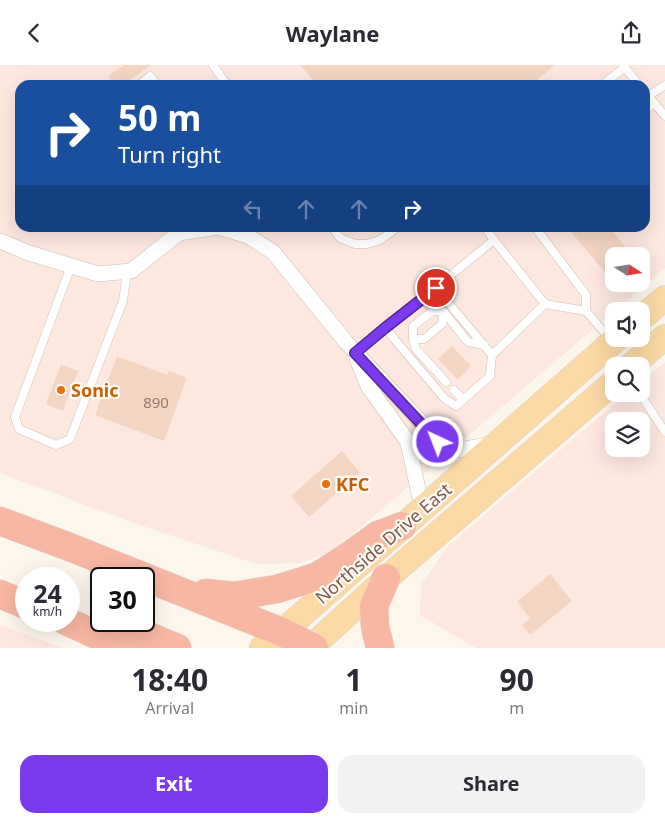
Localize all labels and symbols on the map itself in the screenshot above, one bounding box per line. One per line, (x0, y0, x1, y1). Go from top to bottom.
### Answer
north arrow (605, 247, 650, 293)
pin (415, 267, 457, 309)
place label: Sonic (71, 378, 119, 402)
marker: Sonic (55, 384, 67, 396)
house number: 890 (143, 392, 169, 412)
position arrow (411, 415, 463, 467)
place label: KFC (336, 472, 369, 496)
street label: Northside Drive East (310, 477, 457, 609)
marker: KFC (320, 478, 332, 490)
speed limit sign: 30 (90, 567, 155, 632)

